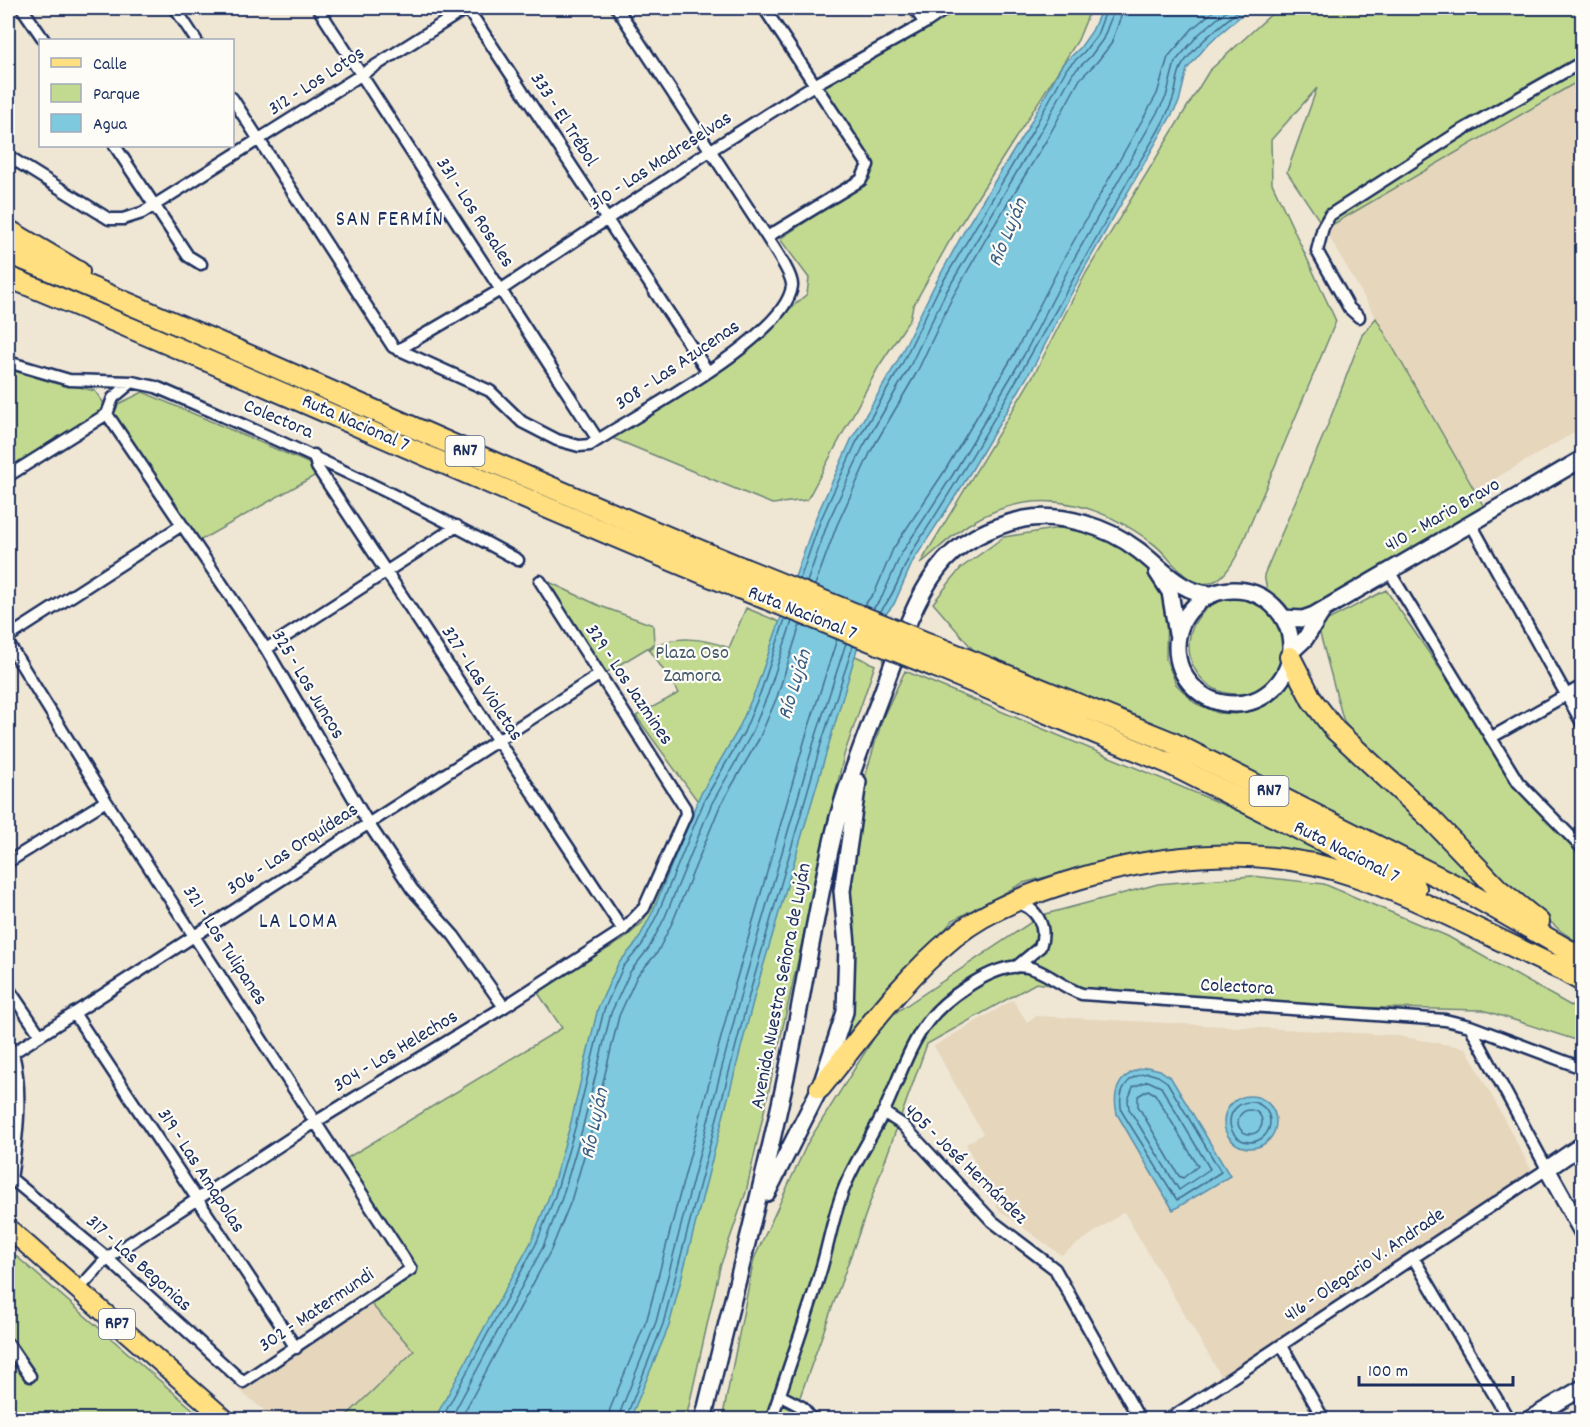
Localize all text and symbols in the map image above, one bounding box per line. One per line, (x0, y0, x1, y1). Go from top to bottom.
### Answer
legend (39, 39, 234, 147)
street label: 312 - Los Lotos (263, 40, 371, 124)
text: Calle (93, 53, 127, 78)
street label: 333 - El Trébol (522, 67, 604, 173)
text: Parque (93, 83, 140, 108)
street label: 310 - Las Madreselvas (584, 105, 738, 219)
text: Agua (93, 113, 127, 138)
street label: 331 - Los Rosales (428, 152, 520, 274)
water label: Río Luján (981, 193, 1037, 272)
district label: SAN FERMÍN (336, 206, 444, 236)
street label: 308 - Las Azucenas (610, 314, 746, 418)
street label: Ruta Nacional 7 (297, 388, 413, 460)
street label: Colectora (239, 393, 318, 447)
road number: RN7 (446, 436, 484, 466)
street label: 410 - Mario Bravo (1380, 472, 1506, 560)
street label: Ruta Nacional 7 (743, 579, 861, 649)
street label: 329 - Los Jazmines (577, 619, 679, 751)
street label: 327 - Las Violetas (433, 621, 529, 747)
street label: 325 - Los Juncos (263, 625, 351, 745)
park label: Plaza Oso Zamora (655, 640, 729, 691)
water label: Río Luján (771, 645, 821, 724)
road number: RN7 (1250, 776, 1288, 806)
street label: 306 - Las Orquídeas (222, 797, 364, 903)
street label: Ruta Nacional 7 (1288, 814, 1404, 892)
street label: Avenida Nuestra Señora de Luján (744, 861, 820, 1111)
street label: 321 - Los Tulipanes (175, 880, 273, 1012)
district label: LA LOMA (259, 908, 339, 938)
street label: Colectora (1200, 972, 1275, 1004)
street label: 304 - Los Helechos (328, 1004, 464, 1100)
water label: Río Luján (574, 1085, 618, 1162)
street label: 405 - José Hernández (897, 1098, 1034, 1232)
street label: 319 - Las Amapolas (149, 1103, 251, 1239)
street label: 416 - Olegario V. Andrade (1279, 1202, 1451, 1330)
street label: 317 - Las Begonias (79, 1209, 197, 1319)
street label: 302 - Matermundi (254, 1262, 381, 1360)
road number: RP7 (99, 1309, 135, 1339)
scale bar (1359, 1349, 1514, 1387)
text: 100 m (1368, 1360, 1408, 1385)

